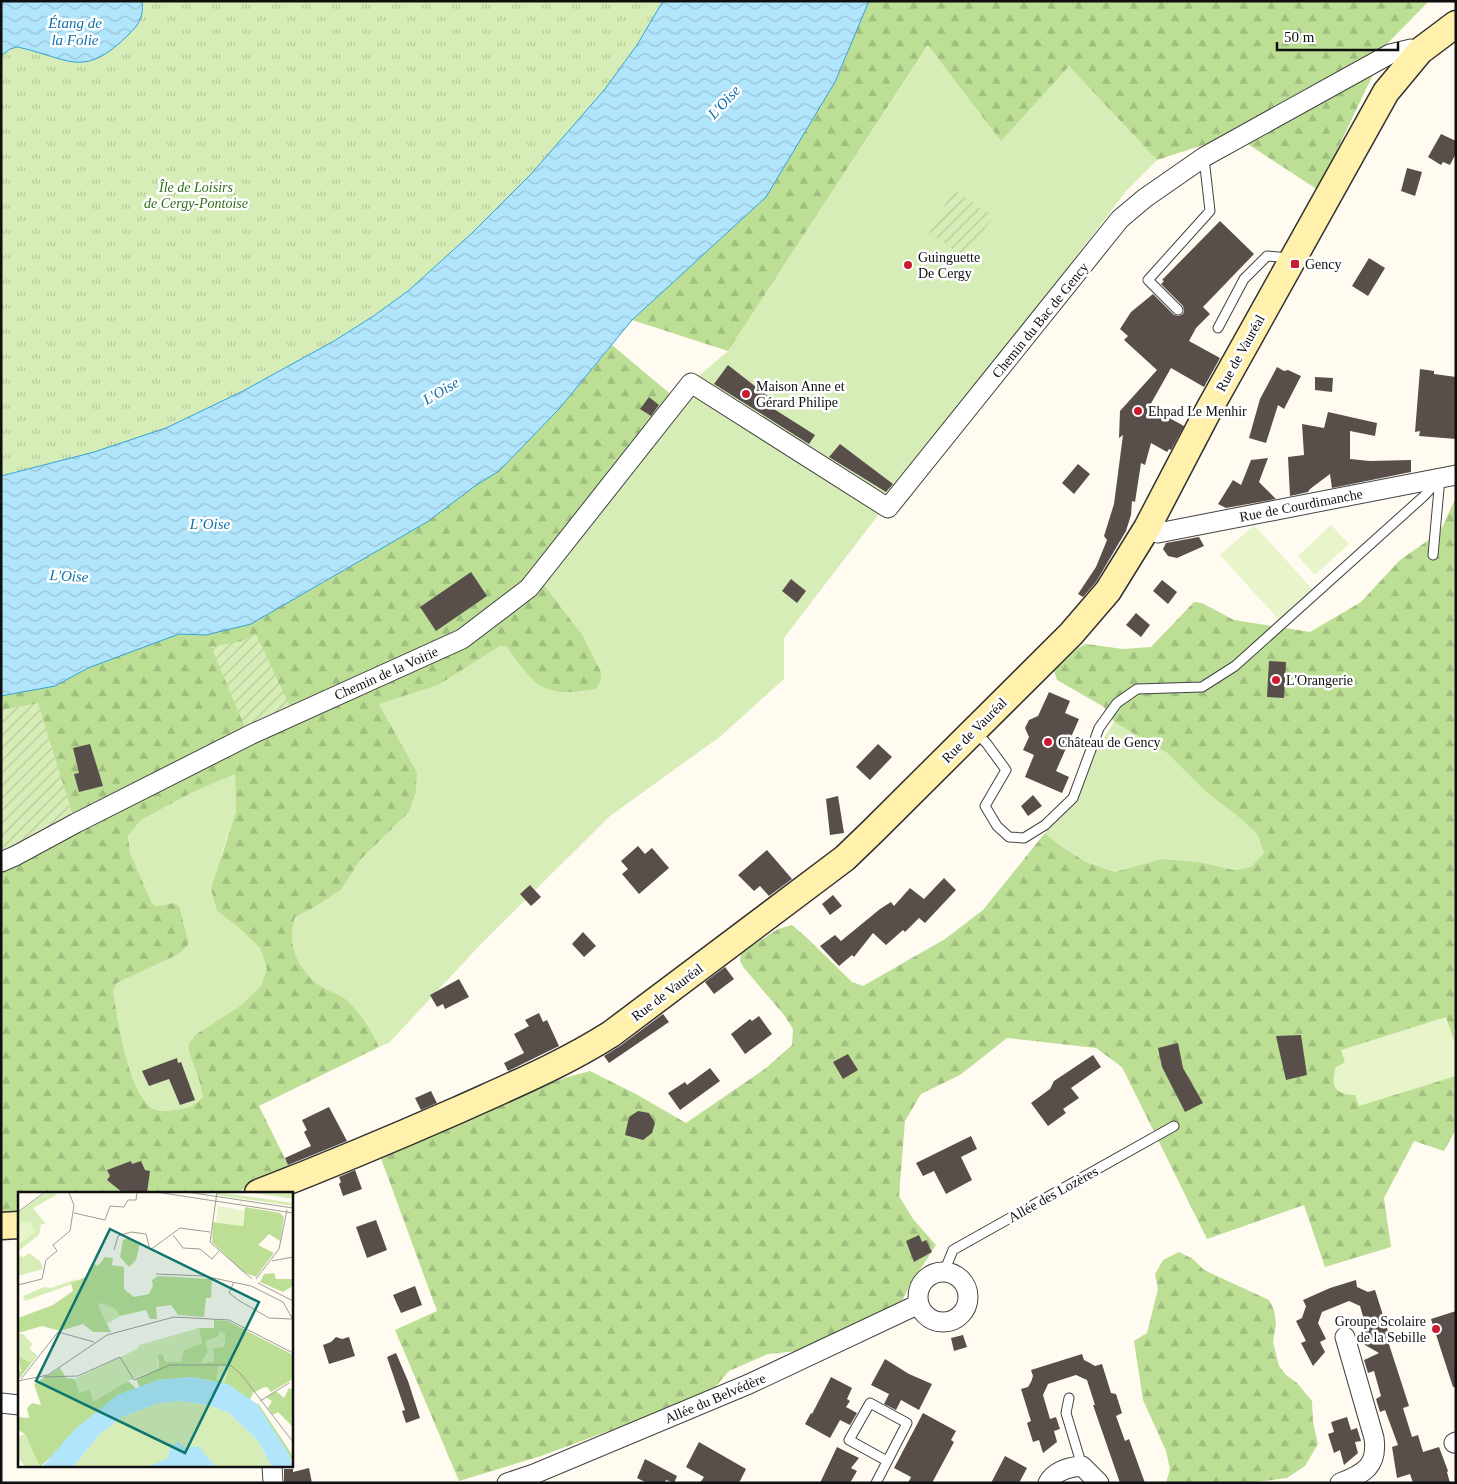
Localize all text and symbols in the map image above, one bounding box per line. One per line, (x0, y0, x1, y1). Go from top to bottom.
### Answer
water label: Étang de la Folie (47, 15, 102, 48)
scale bar (1277, 20, 1398, 52)
text: 50 m (1284, 29, 1315, 45)
water label: L'Oise (704, 82, 743, 122)
park label: Île de Loisirs de Cergy-Pontoise (144, 179, 248, 211)
place label: Guinguette De Cergy (918, 250, 980, 281)
place label: Gency (1305, 257, 1342, 272)
marker: Gency (1289, 258, 1301, 270)
marker: Guinguette De Cergy (902, 259, 914, 271)
street label: Chemin du Bac de Gency (989, 260, 1091, 381)
street label: Rue de Vauréal (1213, 312, 1268, 394)
water label: L'Oise (419, 374, 462, 408)
place label: Maison Anne et Gérard Philipe (756, 379, 845, 410)
marker: Maison Anne et Gérard Philipe (740, 388, 752, 400)
place label: Ehpad Le Menhir (1148, 404, 1247, 419)
marker: Ehpad Le Menhir (1132, 405, 1144, 417)
street label: Rue de Courdimanche (1238, 486, 1364, 525)
water label: L’Oise (189, 516, 230, 532)
water label: L'Oise (48, 567, 89, 585)
street label: Chemin de la Voirie (332, 644, 440, 703)
place label: L'Orangerie (1286, 673, 1353, 688)
marker: L'Orangerie (1270, 674, 1282, 686)
street label: Rue de Vauréal (939, 695, 1010, 766)
place label: Château de Gency (1058, 735, 1161, 750)
marker: Château de Gency (1042, 736, 1054, 748)
street label: Rue de Vauréal (629, 961, 706, 1024)
street label: Allée des Lozères (1006, 1164, 1101, 1225)
inset map (18, 1192, 292, 1466)
place label: Groupe Scolaire de la Sebille (1335, 1314, 1426, 1345)
marker: Groupe Scolaire de la Sebille (1430, 1323, 1442, 1335)
street label: Allée du Belvédère (663, 1370, 768, 1426)

